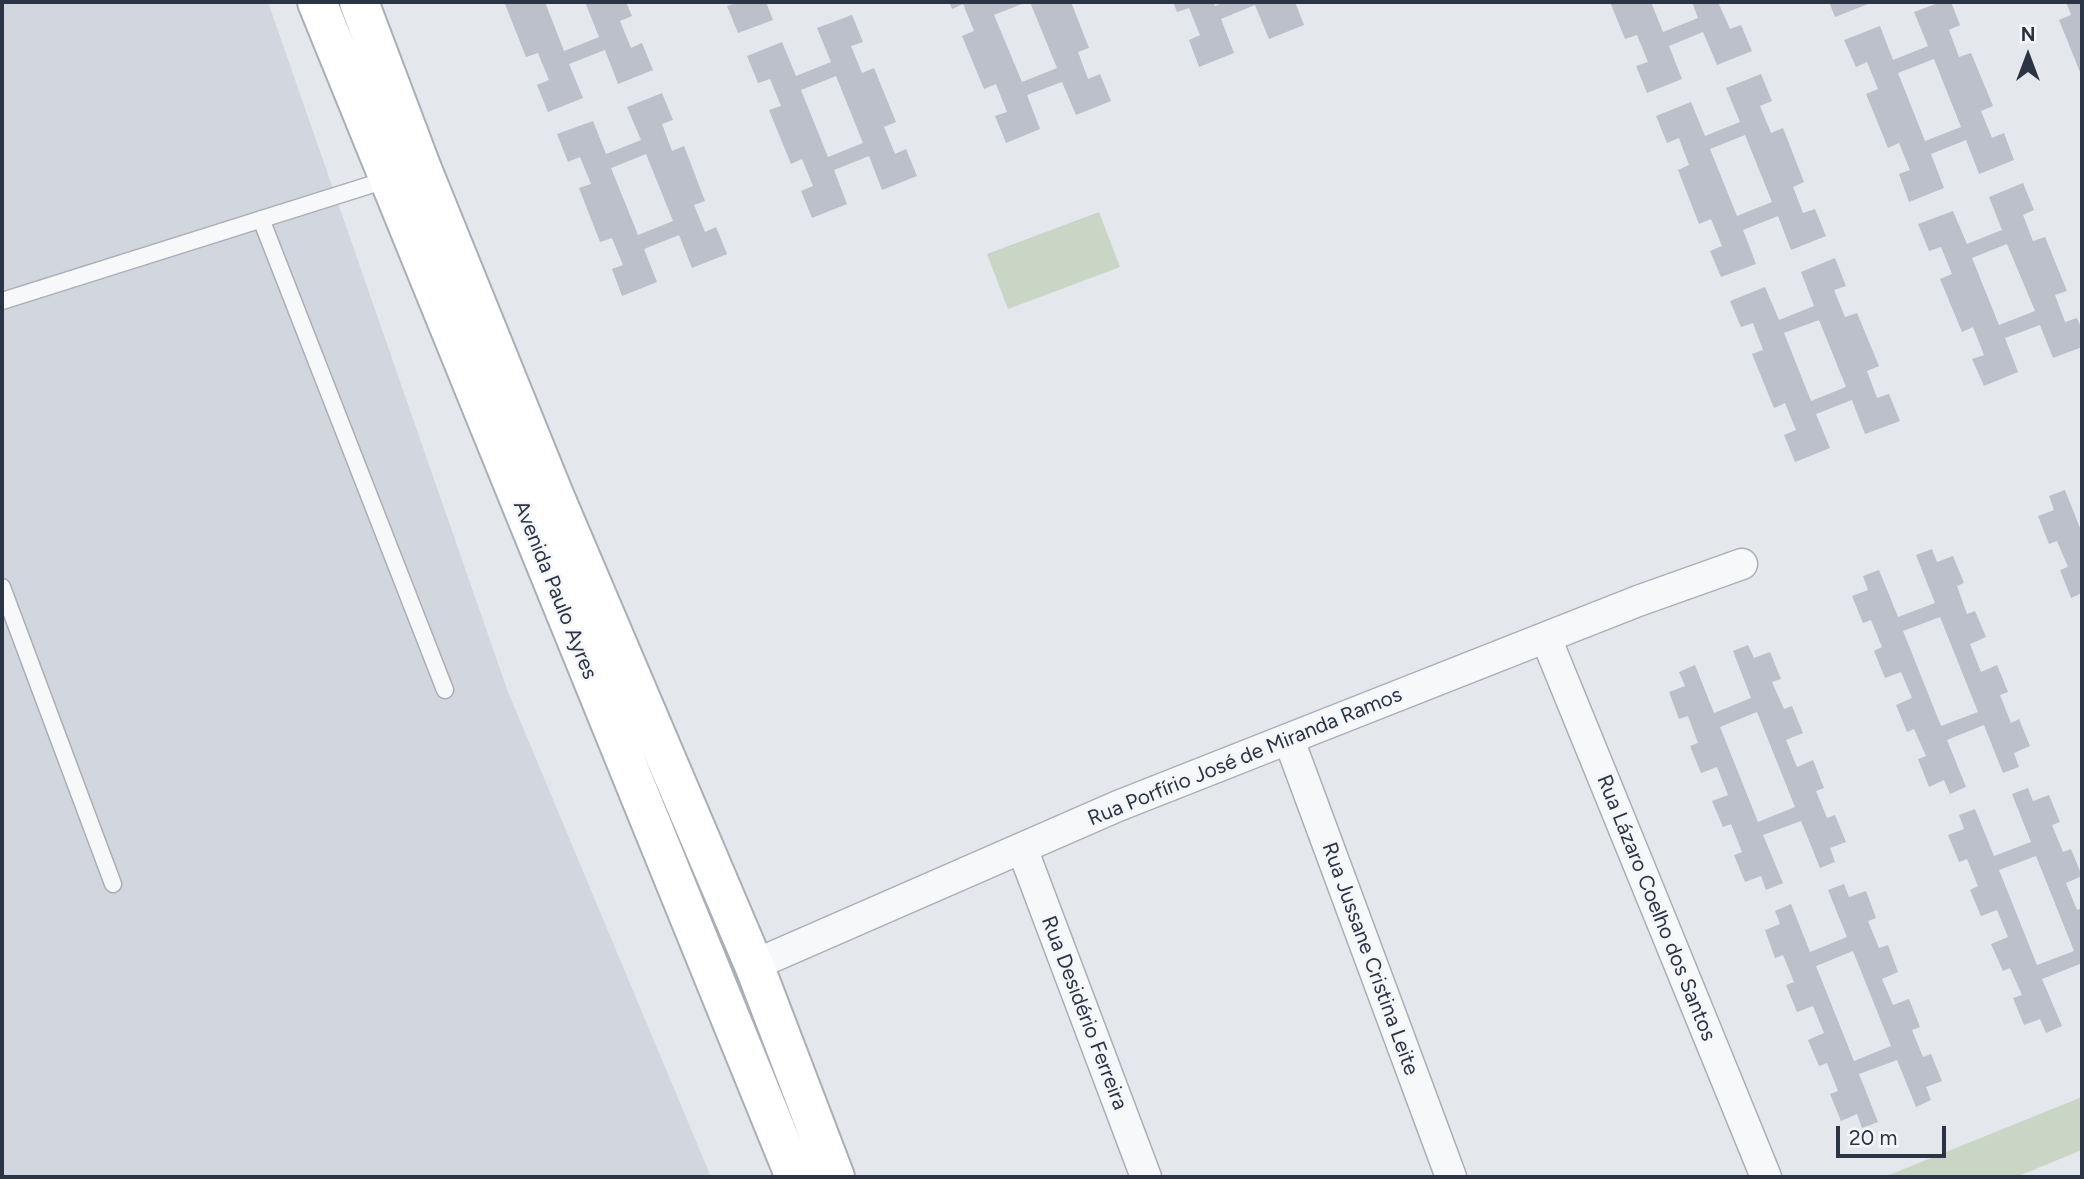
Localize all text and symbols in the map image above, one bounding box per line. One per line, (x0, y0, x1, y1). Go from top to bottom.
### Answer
north arrow (1993, 21, 2063, 91)
text: N (2021, 23, 2035, 46)
street label: Avenida Paulo Ayres (508, 497, 602, 683)
street label: Rua Porfírio José de Miranda Ramos (1084, 682, 1406, 832)
street label: Rua Lázaro Coelho dos Santos (1591, 771, 1721, 1045)
street label: Rua Jussane Cristina Leite (1316, 839, 1424, 1079)
street label: Rua Desidério Ferreira (1035, 913, 1133, 1113)
scale bar (1839, 1112, 1949, 1156)
text: 20 m (1849, 1125, 1897, 1150)

